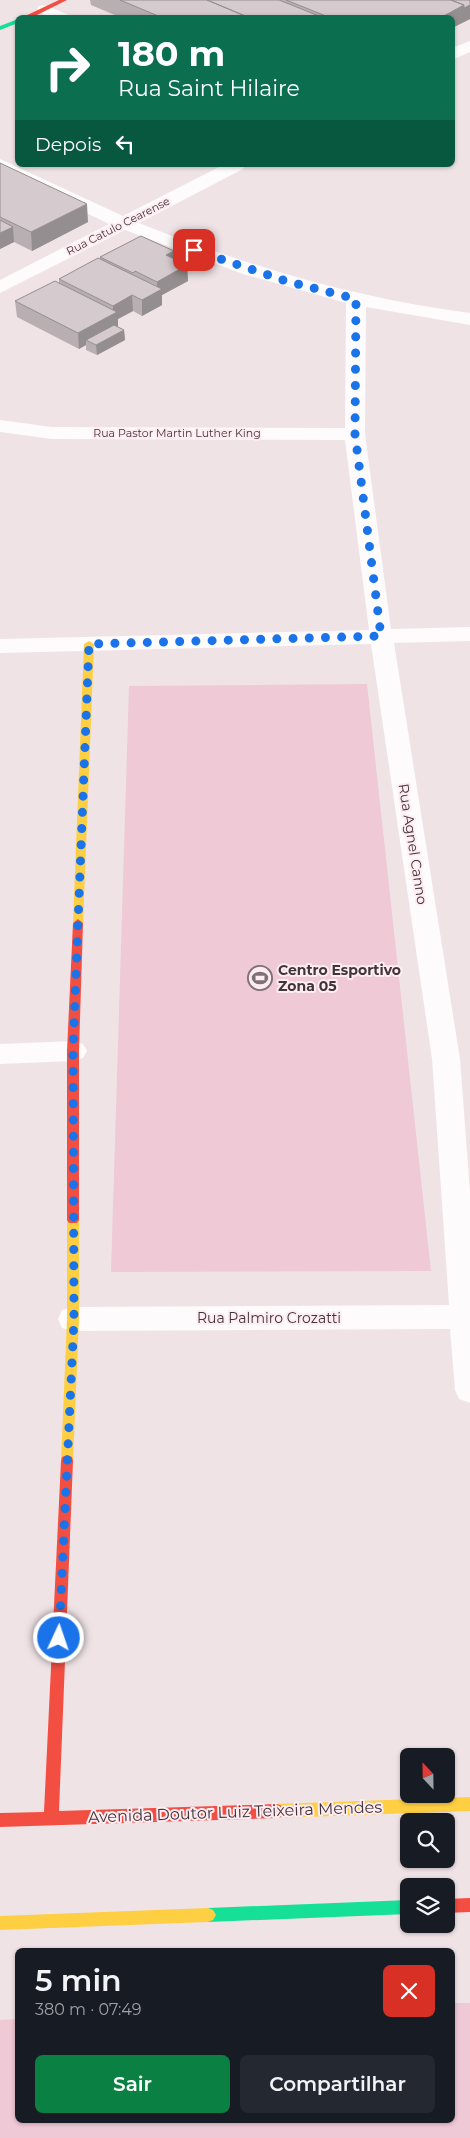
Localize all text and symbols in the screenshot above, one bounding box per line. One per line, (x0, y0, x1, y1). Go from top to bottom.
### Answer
text: 180 m (118, 32, 225, 75)
icon: right (35, 35, 100, 100)
text: Rua Saint Hilaire (118, 75, 300, 102)
icon: left (111, 130, 139, 158)
text: Depois (35, 133, 101, 156)
street label: Rua Catulo Cearense (64, 194, 172, 258)
pin (173, 229, 215, 271)
icon: arrive (180, 236, 208, 264)
street label: Rua Pastor Martin Luther King (93, 426, 261, 440)
street label: Rua Agnel Canno (395, 782, 431, 906)
place label: Centro Esportivo Zona 05 (278, 961, 401, 995)
sports icon: Centro Esportivo Zona 05 (247, 965, 273, 991)
street label: Rua Palmiro Crozatti (197, 1309, 341, 1327)
position arrow (32, 1611, 84, 1663)
north arrow (400, 1748, 455, 1802)
map controls (400, 1748, 455, 1933)
street label: Avenida Doutor Luiz Teixeira Mendes (88, 1797, 383, 1827)
button: search (400, 1813, 455, 1868)
button: layers (400, 1878, 455, 1933)
text: 5 min (35, 1962, 122, 1999)
button: close (383, 1965, 435, 2017)
text: 380 m · 07:49 (35, 2000, 142, 2019)
button: Sair (35, 2055, 230, 2113)
button: Compartilhar (240, 2055, 435, 2113)

